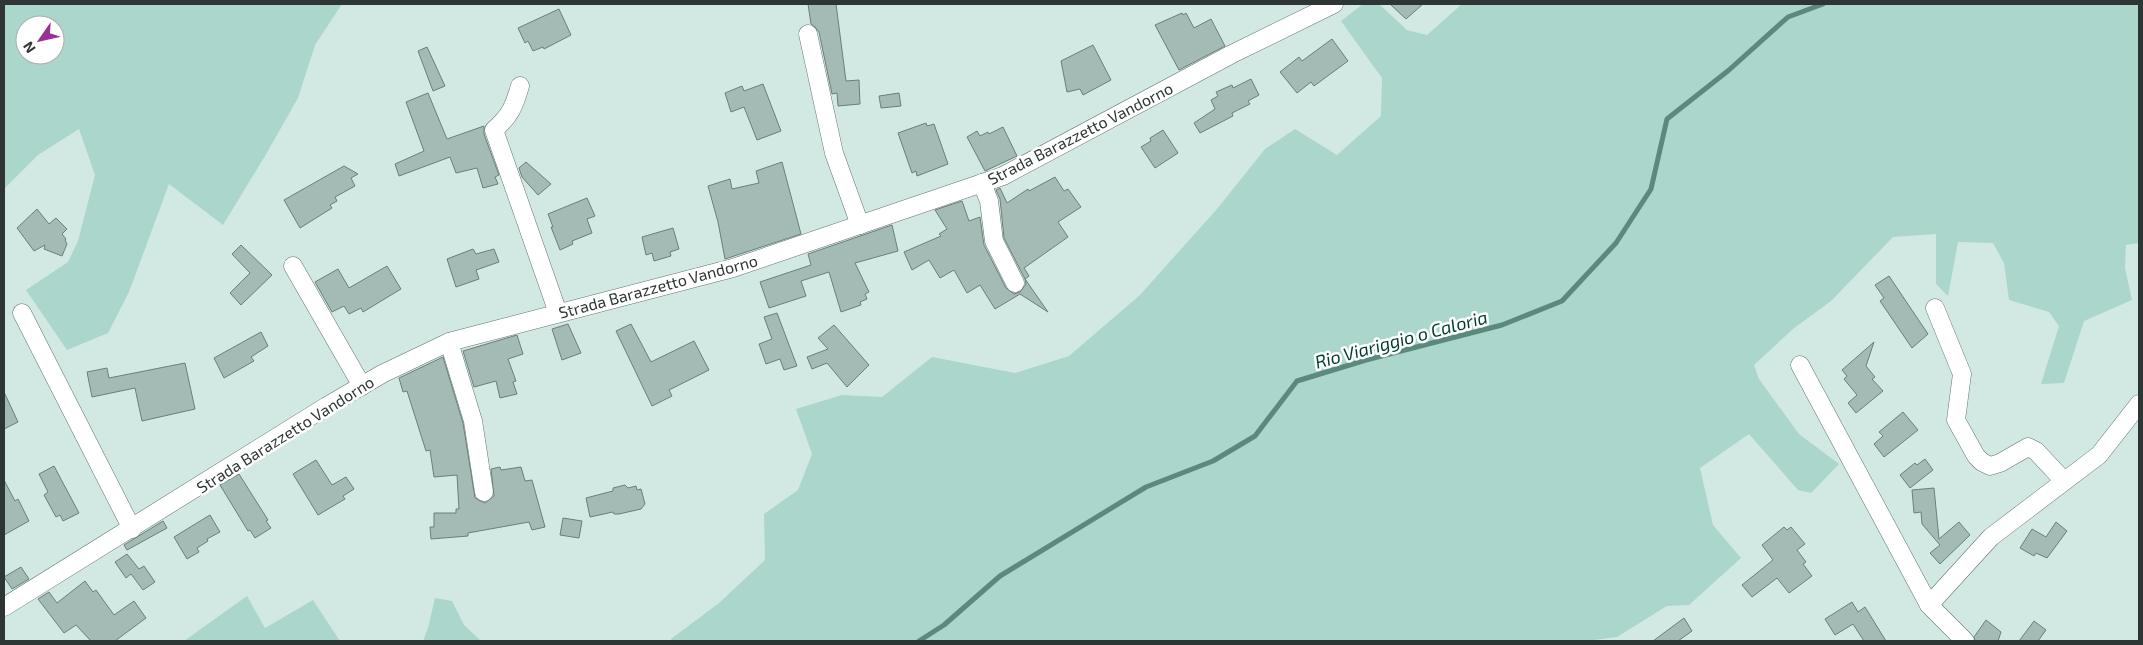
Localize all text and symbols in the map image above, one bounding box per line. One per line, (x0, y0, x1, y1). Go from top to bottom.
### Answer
north arrow (15, 15, 65, 65)
text: N (19, 39, 39, 56)
street label: Strada Barazzetto Vandorno (984, 78, 1176, 188)
street label: Strada Barazzetto Vandorno (556, 250, 760, 322)
water label: Rio Viariggio o Caloria (1312, 305, 1490, 373)
street label: Strada Barazzetto Vandorno (193, 372, 377, 496)

